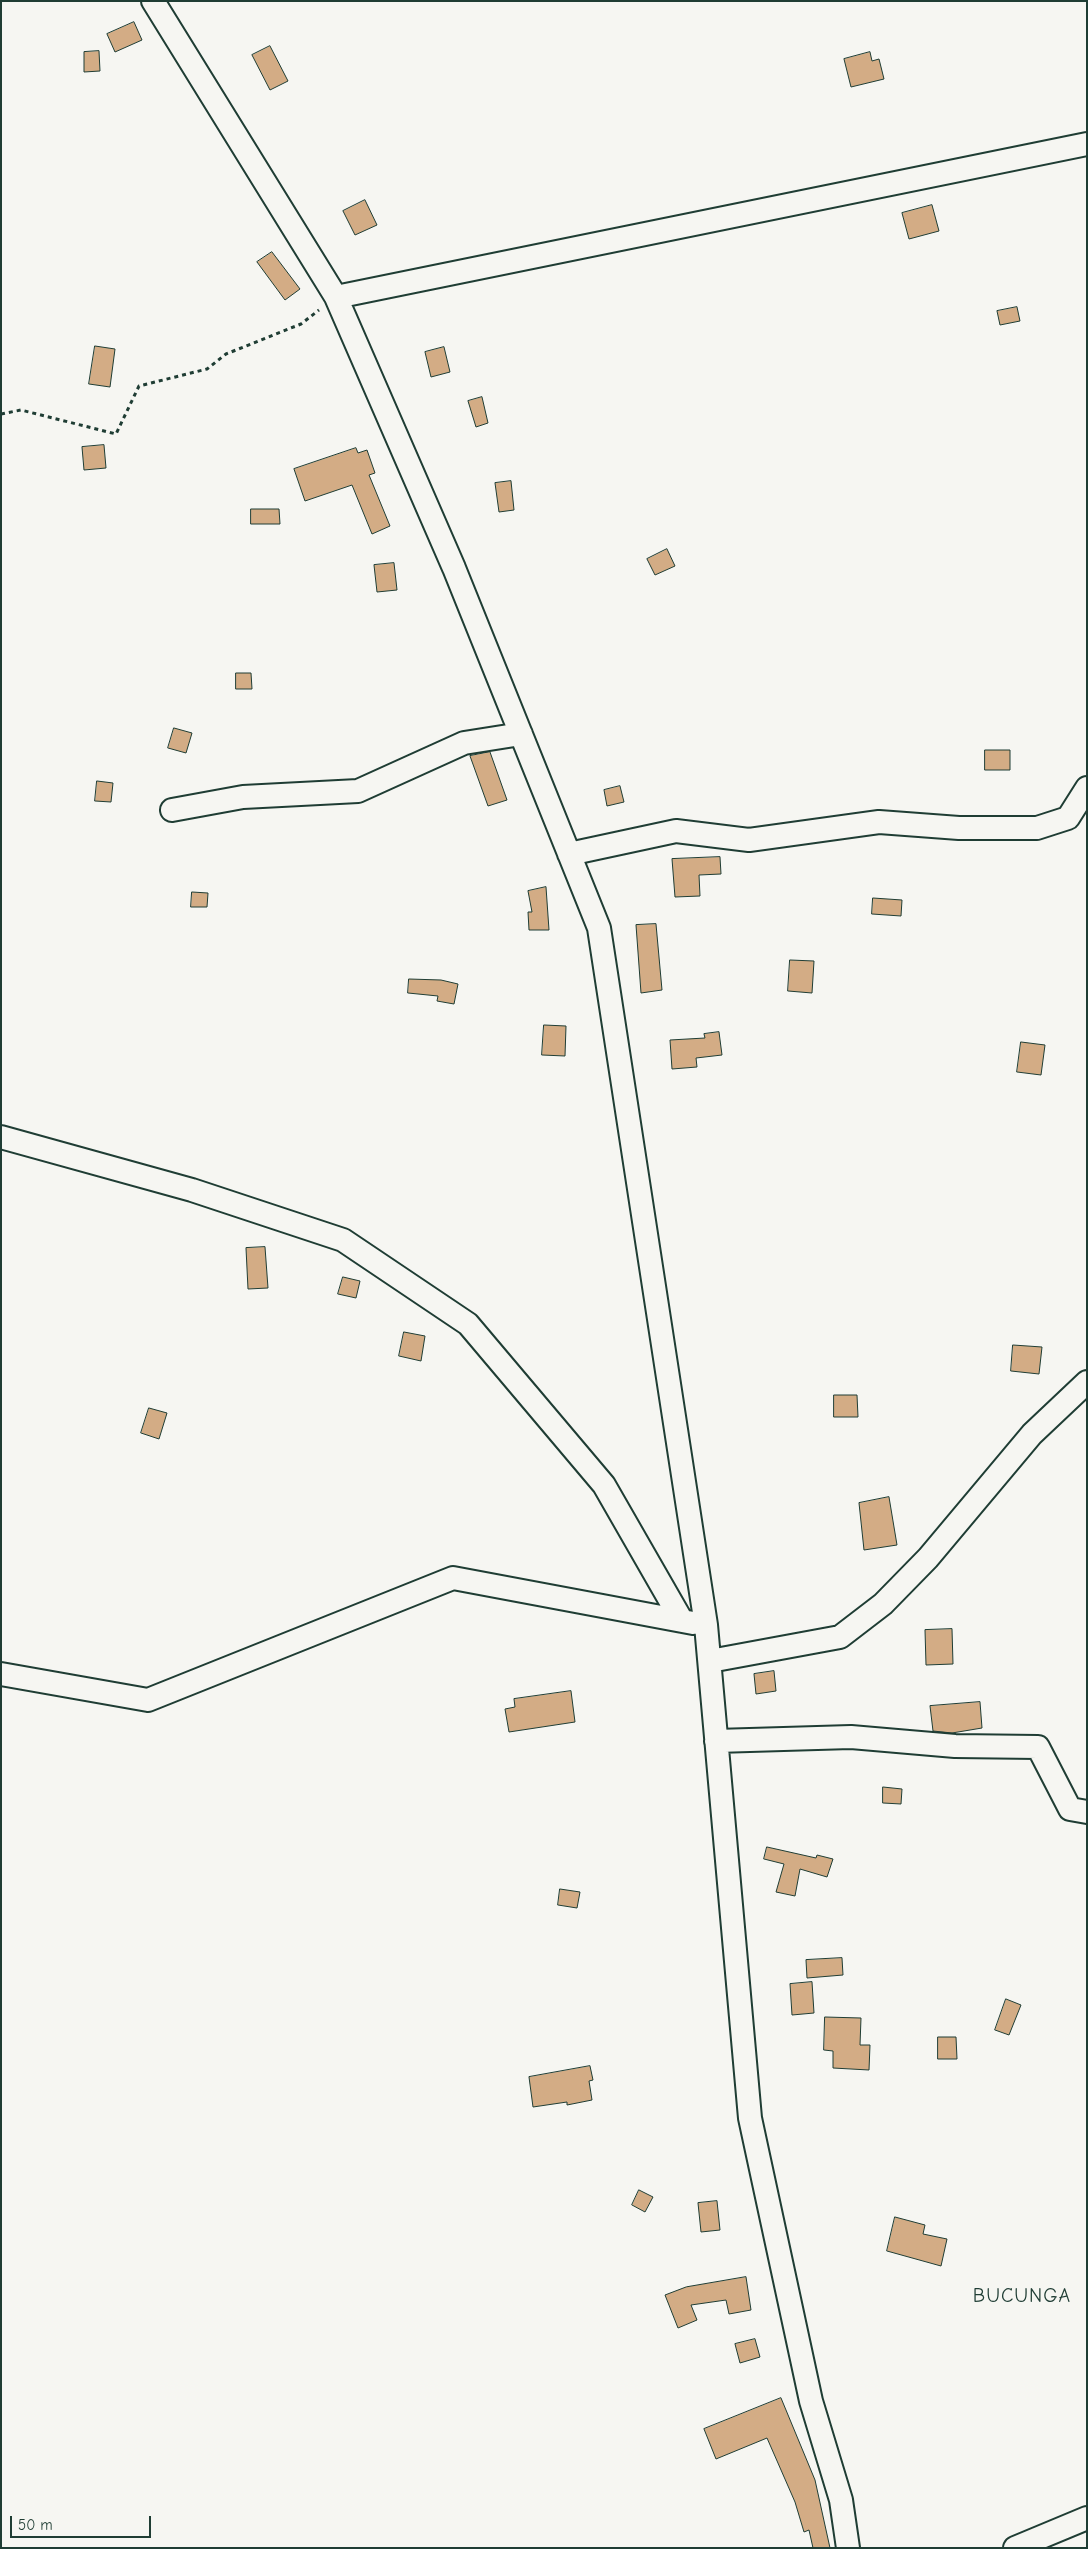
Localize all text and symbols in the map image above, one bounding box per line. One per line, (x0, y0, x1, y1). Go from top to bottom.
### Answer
district label: BUCUNGA (972, 2284, 1072, 2308)
scale bar (12, 2506, 154, 2538)
text: 50 m (18, 2516, 53, 2534)

